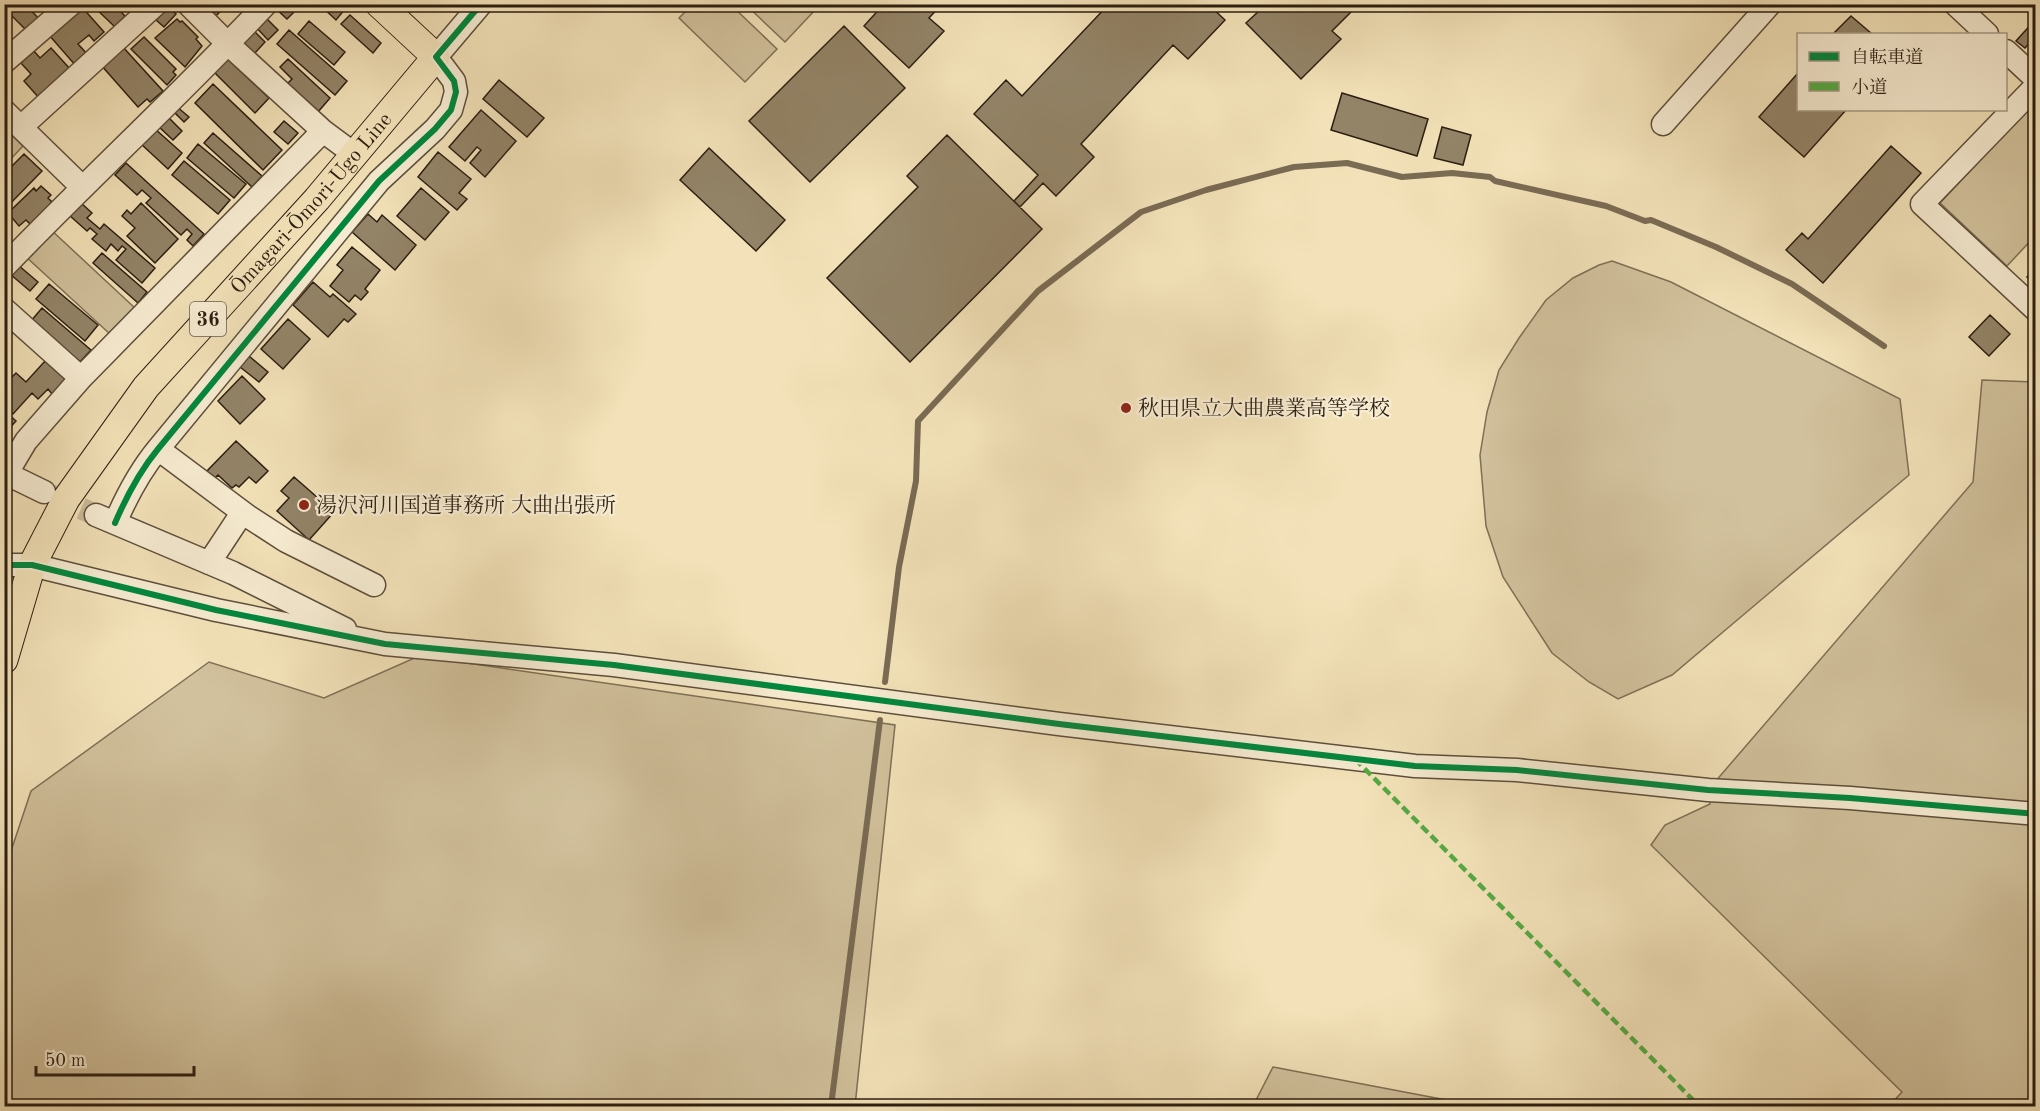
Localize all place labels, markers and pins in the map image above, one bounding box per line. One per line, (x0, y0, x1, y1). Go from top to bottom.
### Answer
place label: 秋田県立大曲農業高等学校 (1138, 397, 1390, 420)
marker: 秋田県立大曲農業高等学校 (1119, 401, 1133, 415)
place label: 湯沢河川国道事務所 大曲出張所 (316, 494, 616, 517)
marker: 湯沢河川国道事務所 大曲出張所 (297, 498, 311, 512)

